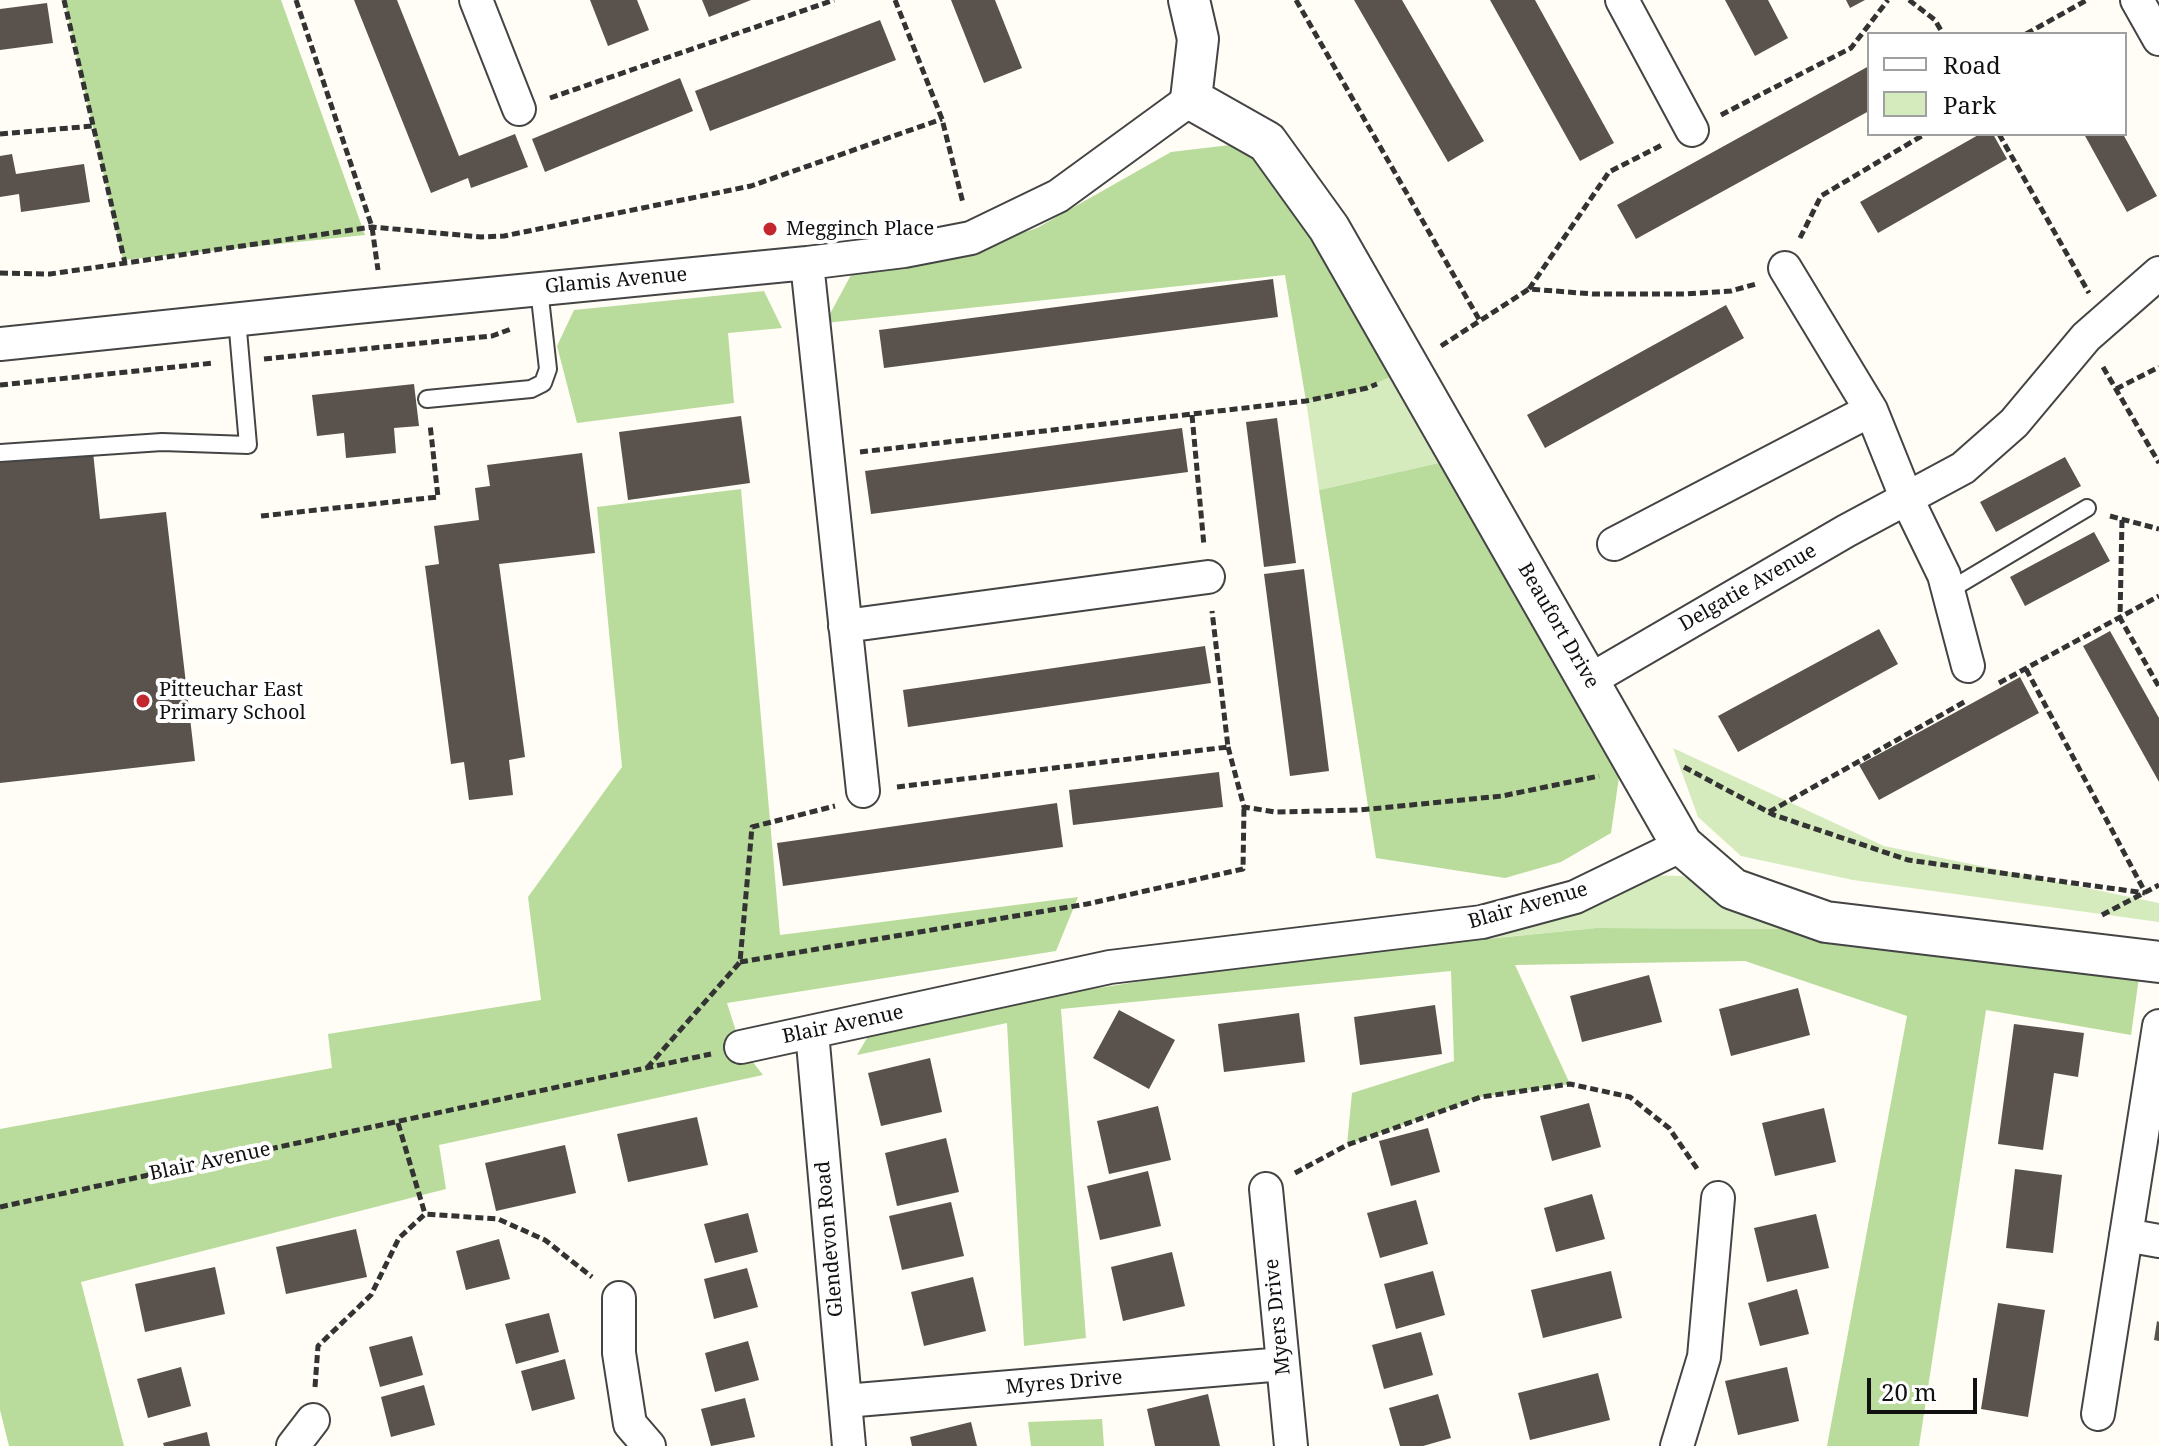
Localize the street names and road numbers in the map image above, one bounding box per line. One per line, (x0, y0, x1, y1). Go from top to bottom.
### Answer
street label: Glamis Avenue (544, 263, 688, 299)
street label: Delgatie Avenue (1675, 539, 1821, 637)
street label: Beaufort Drive (1512, 559, 1604, 693)
street label: Blair Avenue (1466, 878, 1590, 934)
street label: Blair Avenue (780, 1000, 906, 1050)
street label: Blair Avenue (147, 1137, 273, 1187)
street label: Glendevon Road (811, 1160, 849, 1318)
street label: Myers Drive (1260, 1258, 1296, 1376)
street label: Myres Drive (1005, 1366, 1123, 1400)

